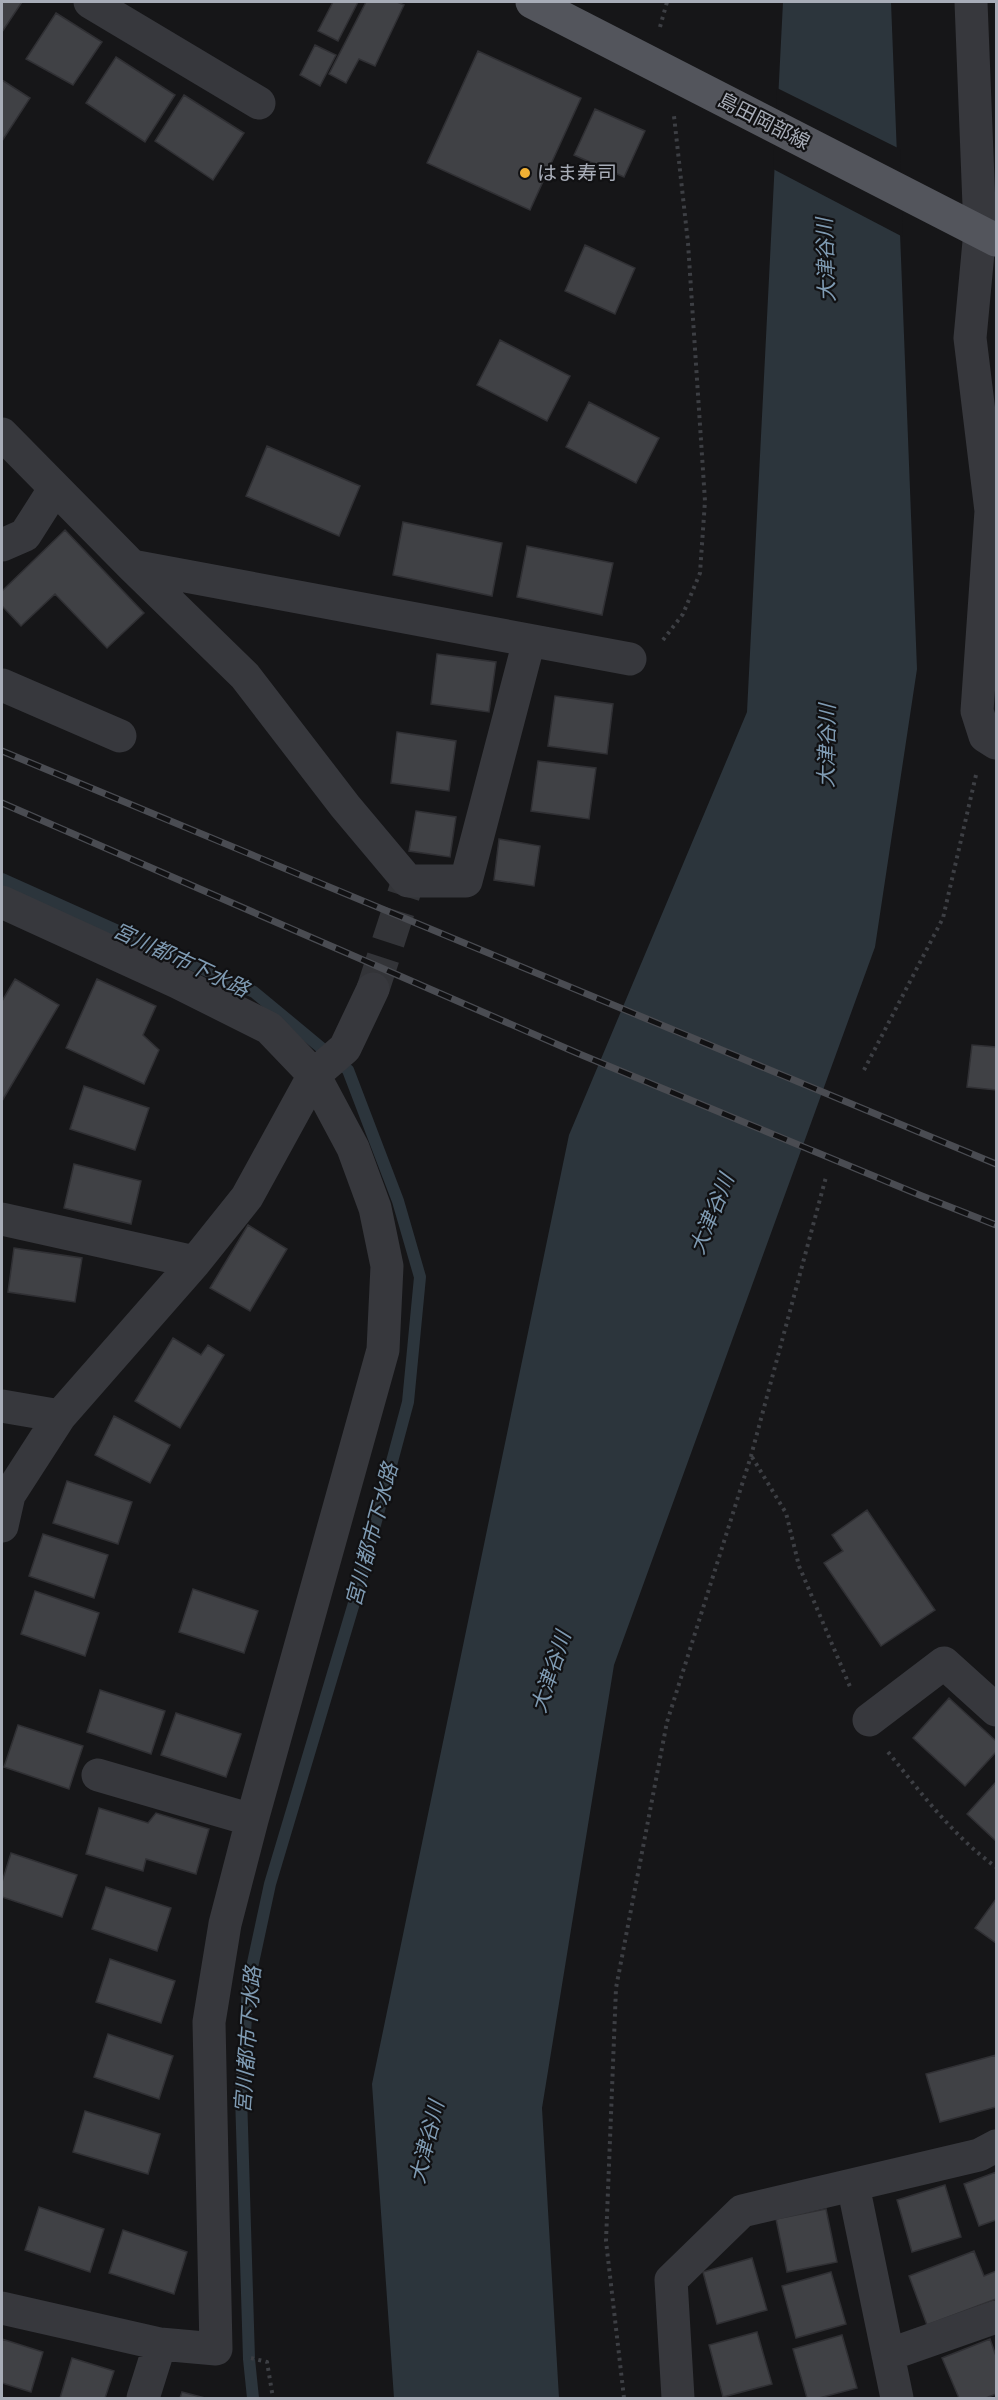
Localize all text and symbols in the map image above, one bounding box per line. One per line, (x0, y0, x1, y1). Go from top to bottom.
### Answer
street label: 島田岡部線 (714, 87, 814, 155)
place label: はま寿司 (537, 160, 617, 186)
marker: はま寿司 (518, 166, 532, 180)
water label: 大津谷川 (810, 216, 840, 302)
water label: 大津谷川 (812, 702, 841, 788)
water label: 宮川都市下水路 (109, 916, 255, 1004)
water label: 大津谷川 (683, 1168, 741, 1258)
water label: 宮川都市下水路 (339, 1458, 404, 1609)
water label: 大津谷川 (525, 1626, 577, 1716)
water label: 宮川都市下水路 (229, 1964, 266, 2114)
water label: 大津谷川 (403, 2096, 450, 2186)

